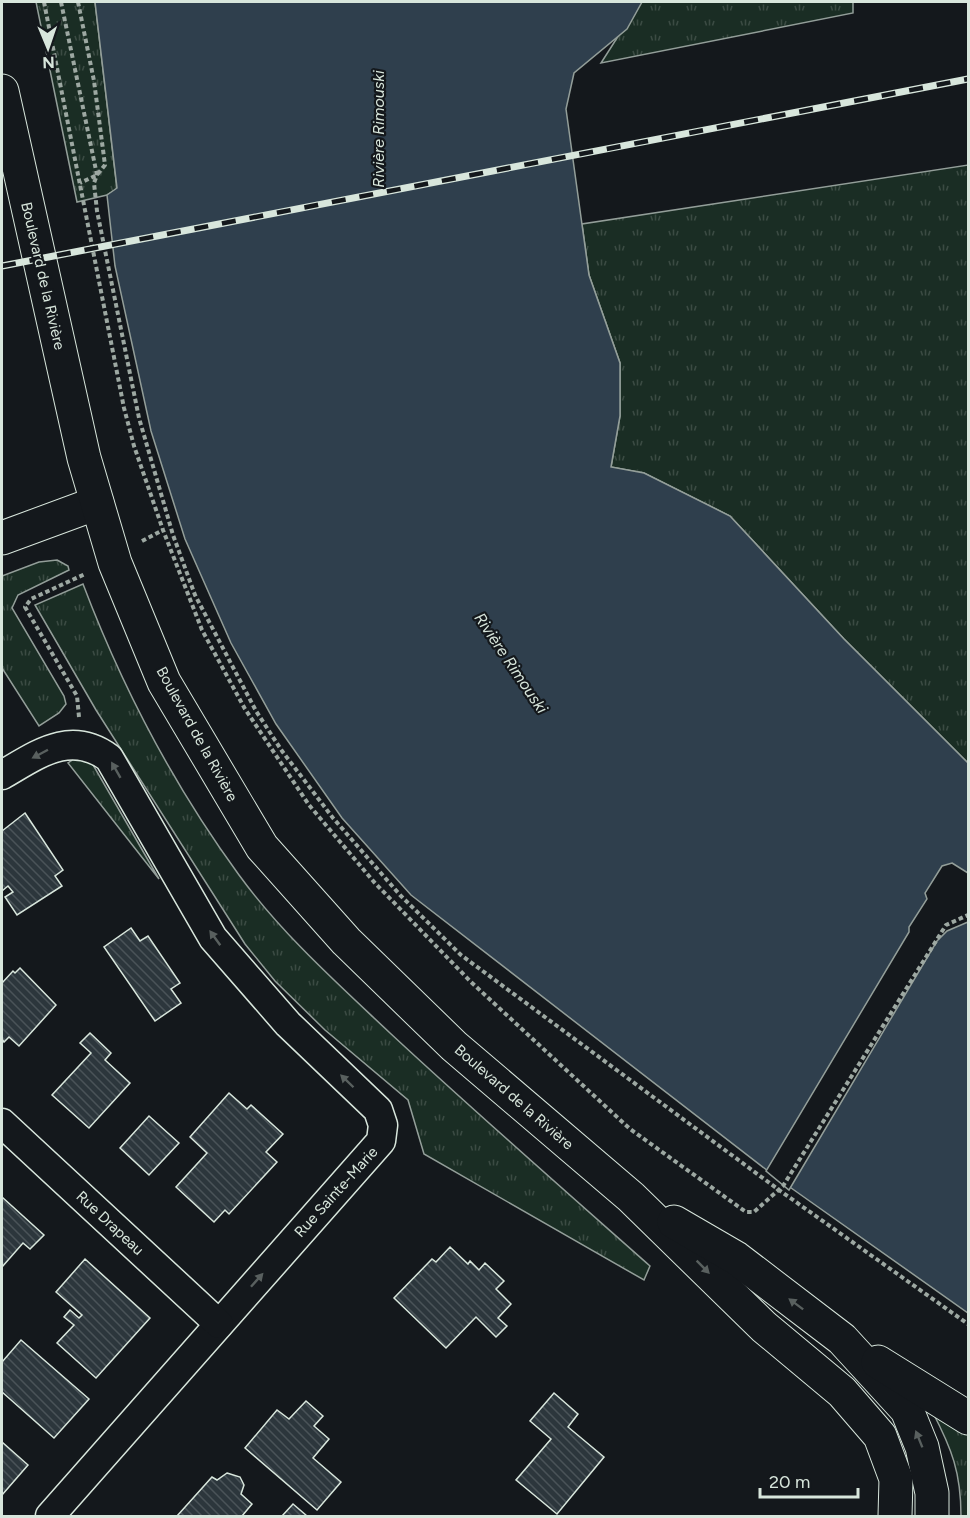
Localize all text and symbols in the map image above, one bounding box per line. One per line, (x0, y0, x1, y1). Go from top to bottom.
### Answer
north arrow (18, 18, 78, 78)
text: N (42, 53, 55, 72)
water label: Rivière Rimouski (369, 70, 388, 188)
street label: Boulevard de la Rivière (17, 200, 69, 352)
water label: Rivière Rimouski (470, 609, 552, 717)
street label: Boulevard de la Rivière (152, 663, 242, 805)
one-way arrow (31, 749, 48, 759)
one-way arrow (111, 762, 122, 778)
one-way arrow (209, 931, 221, 947)
street label: Boulevard de la Rivière (451, 1041, 577, 1153)
one-way arrow (340, 1074, 355, 1088)
street label: Rue Sainte-Marie (291, 1143, 381, 1241)
street label: Rue Drapeau (72, 1187, 148, 1259)
one-way arrow (696, 1260, 710, 1274)
one-way arrow (250, 1273, 263, 1288)
one-way arrow (788, 1298, 804, 1310)
one-way arrow (914, 1429, 924, 1447)
scale bar (760, 1461, 858, 1499)
text: 20 m (769, 1471, 810, 1493)

